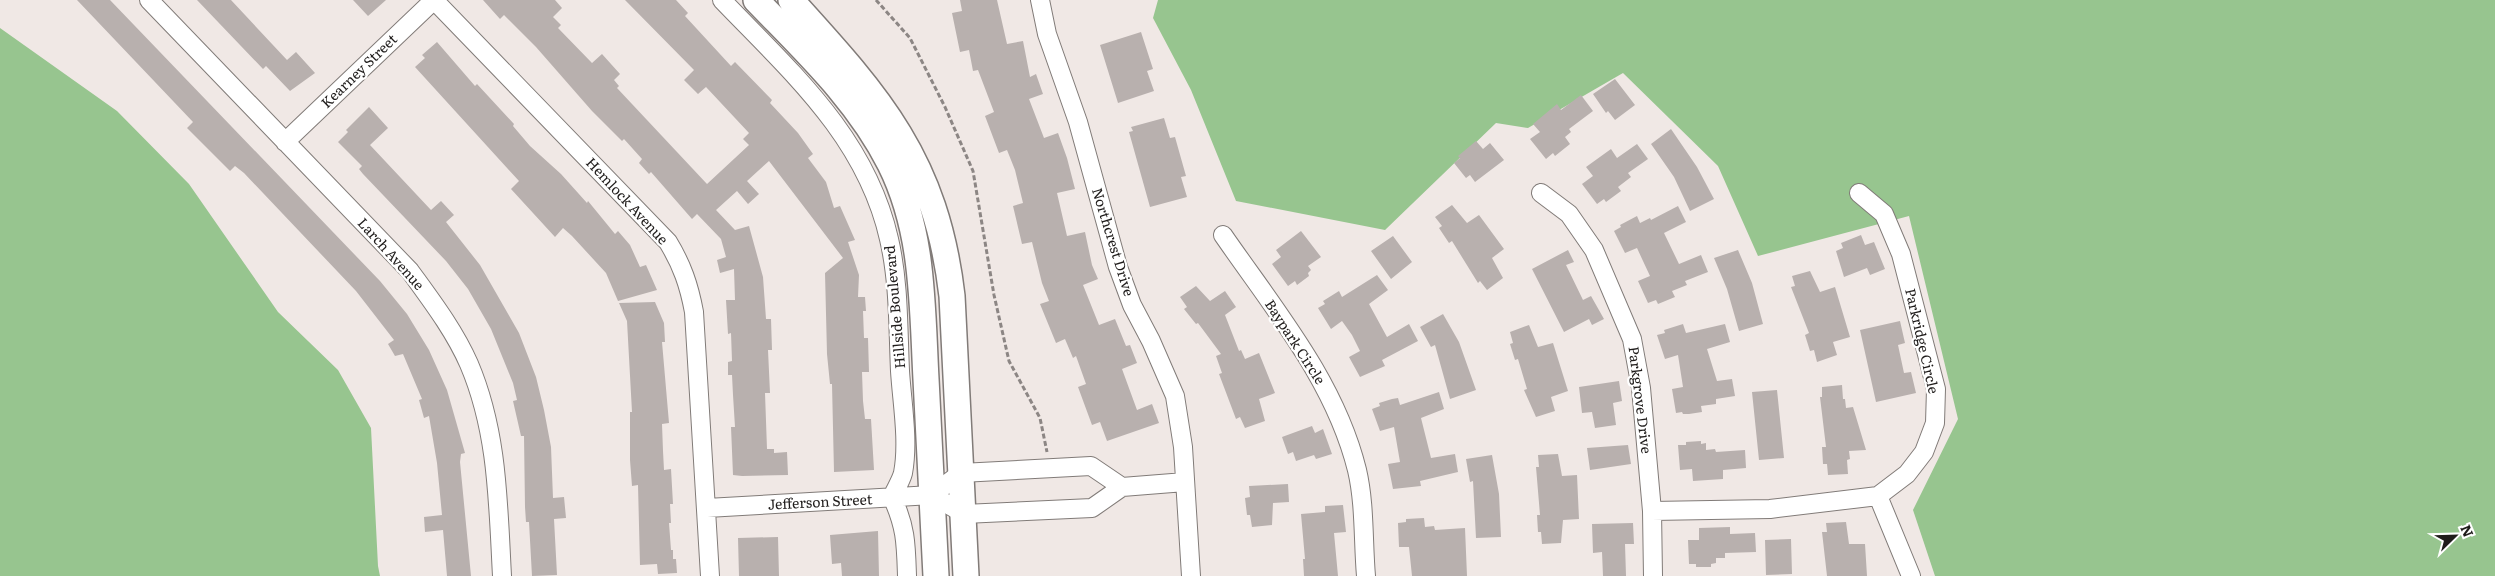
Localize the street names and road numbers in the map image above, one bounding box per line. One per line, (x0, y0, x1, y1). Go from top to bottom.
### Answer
street label: Kearney Street (316, 29, 401, 112)
street label: Hemlock Avenue (582, 152, 673, 248)
street label: Northcrest Drive (1088, 185, 1140, 298)
street label: Larch Avenue (354, 213, 430, 294)
street label: Hillside Boulevard (879, 244, 909, 370)
street label: Parkridge Circle (1901, 286, 1945, 396)
street label: Baypark Circle (1261, 295, 1331, 388)
street label: Parkgrove Drive (1624, 345, 1657, 455)
street label: Jefferson Street (767, 488, 873, 514)

